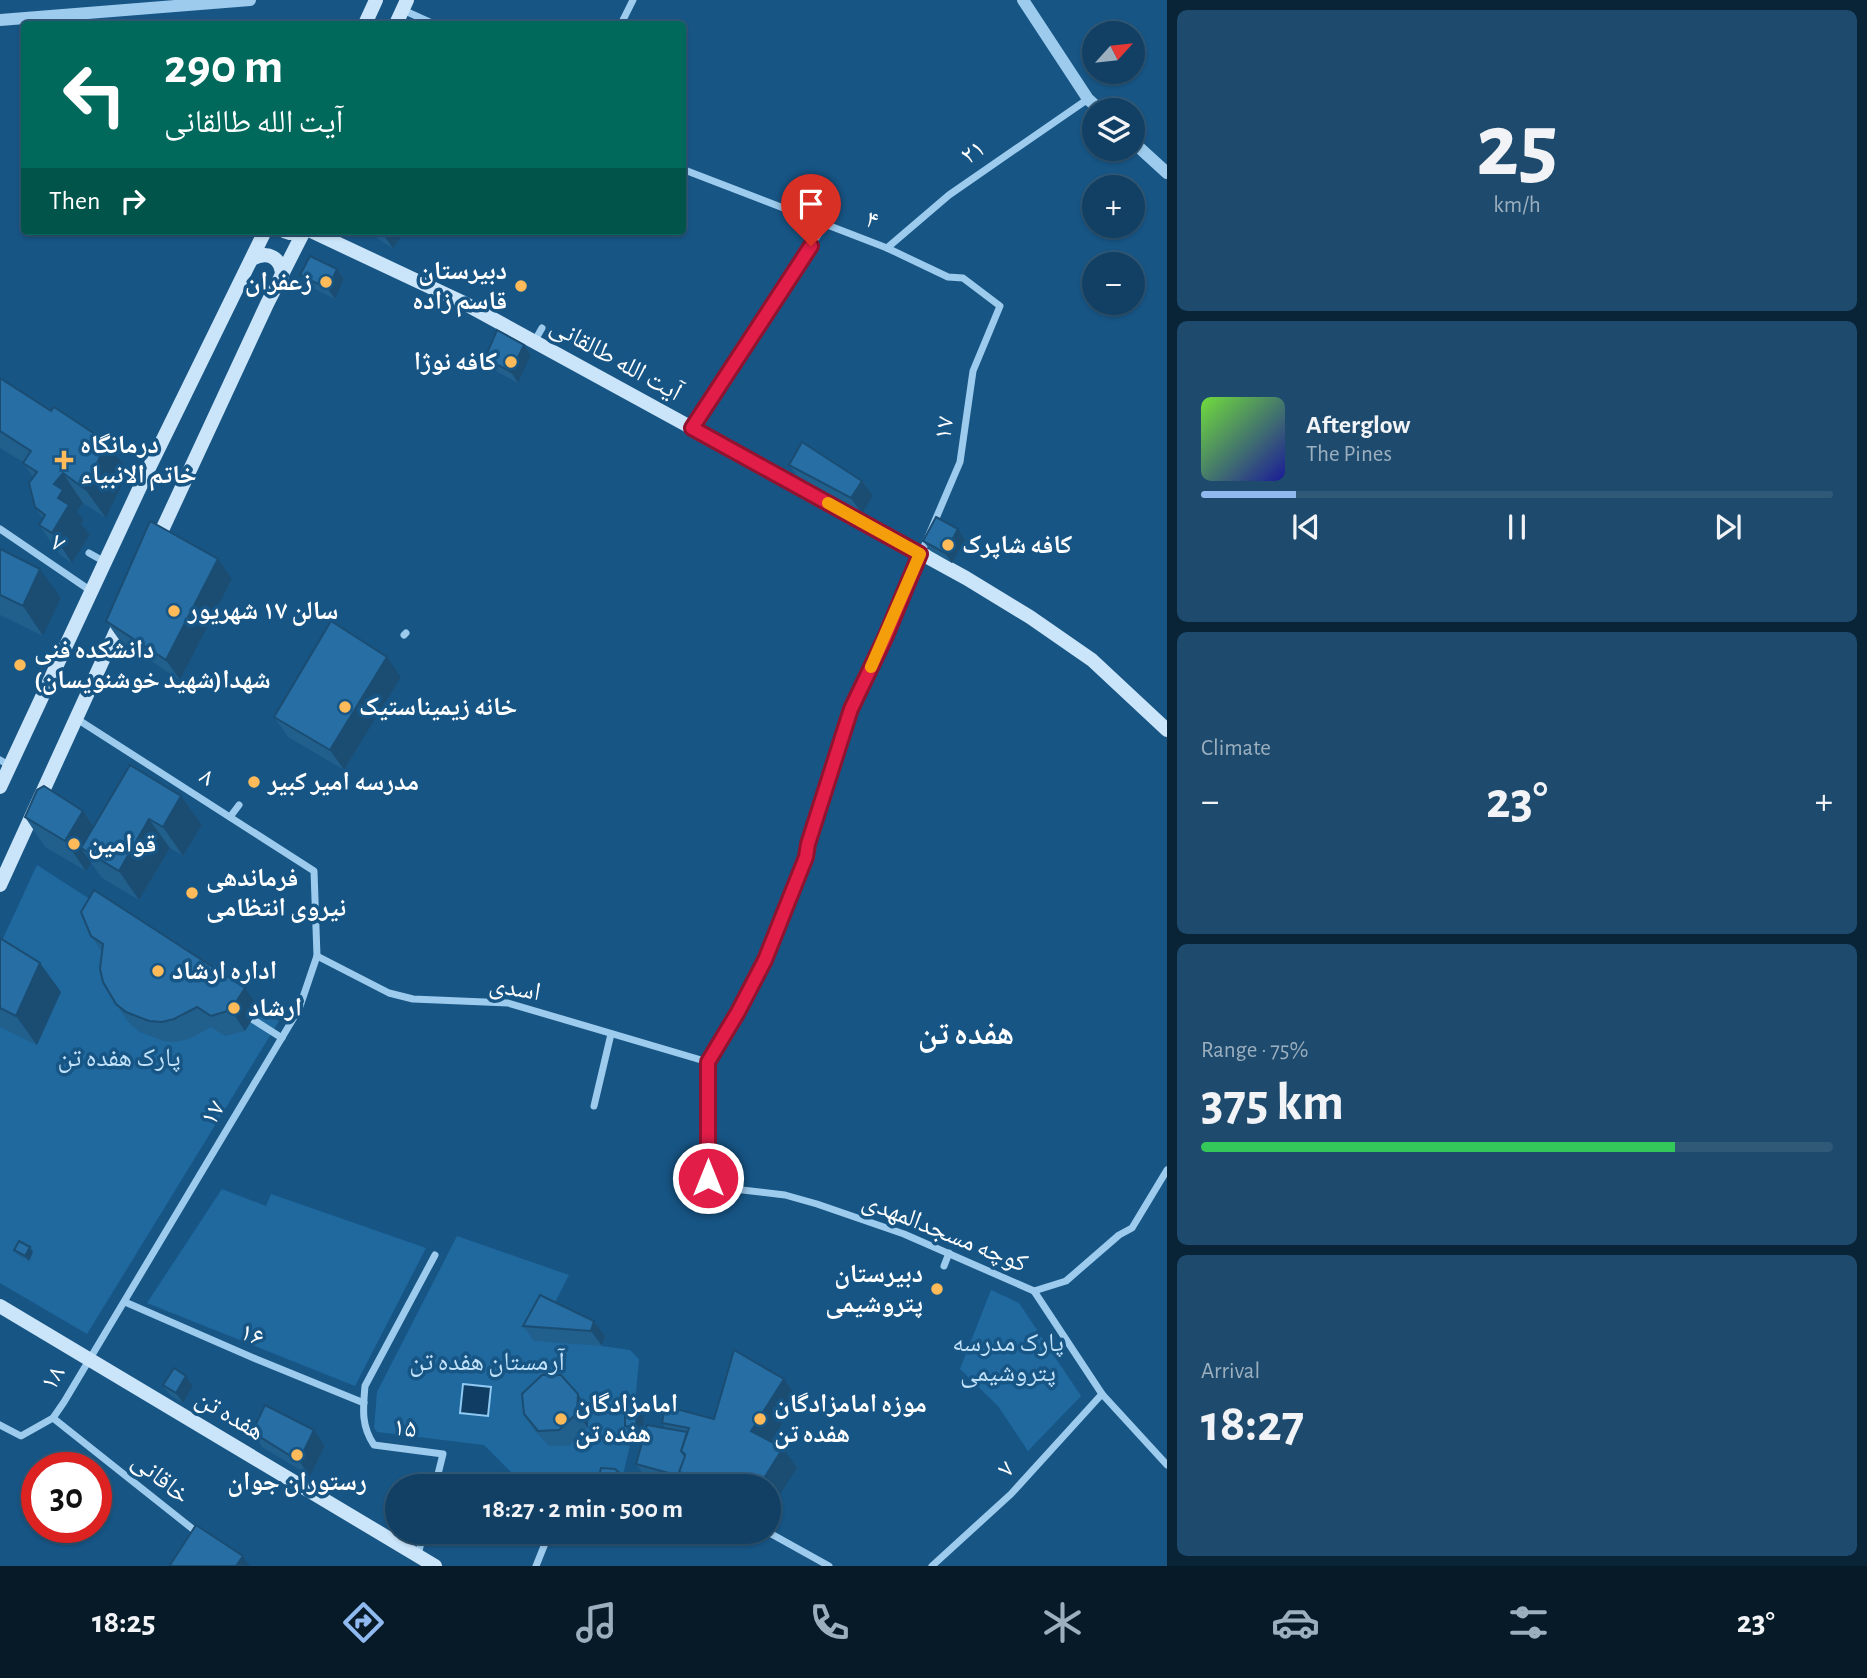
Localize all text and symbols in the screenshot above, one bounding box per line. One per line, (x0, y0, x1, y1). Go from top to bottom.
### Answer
north arrow (1082, 21, 1144, 84)
map controls (1082, 21, 1145, 315)
text: 290 m (164, 43, 283, 92)
icon: left (49, 49, 140, 140)
button: layers (1082, 98, 1145, 161)
text: 25 (1476, 101, 1558, 192)
text: آیت الله طالقانی (164, 106, 343, 138)
street label: ۲۱ (956, 135, 990, 169)
pin (781, 174, 841, 246)
button: + (1082, 175, 1145, 238)
icon: right (114, 182, 152, 220)
icon: arrive (792, 185, 830, 223)
text: Then (49, 188, 100, 214)
text: km/h (1493, 194, 1541, 217)
street label: ۴ (862, 206, 882, 234)
button: − (1082, 252, 1145, 315)
place label: دبیرستان قاسم زاده (412, 258, 507, 318)
place label: زعفران (245, 269, 312, 297)
marker: زعفران (318, 274, 334, 290)
marker: دبیرستان قاسم زاده (513, 278, 529, 294)
street label: آیت الله طالقانی (545, 312, 688, 408)
place label: کافه نوژا (414, 349, 497, 375)
marker: کافه نوژا (503, 354, 519, 370)
text: Afterglow (1306, 412, 1410, 438)
street label: ۱۷ (930, 414, 959, 441)
place label: درمانگاه خاتم الانبیاء (80, 432, 197, 492)
text: The Pines (1306, 443, 1392, 466)
marker: درمانگاه خاتم الانبیاء (54, 450, 74, 470)
icon: previous (1287, 508, 1325, 546)
icon: pause (1498, 508, 1536, 546)
icon: next (1709, 508, 1747, 546)
street label: ۷ (46, 529, 70, 557)
place label: کافه شاپرک (962, 532, 1073, 560)
marker: کافه شاپرک (940, 537, 956, 553)
place label: سالن ۱۷ شهریور (187, 598, 338, 626)
marker: سالن ۱۷ شهریور (166, 603, 182, 619)
place label: دانشکده فنی شهدا(شهید خوشنویسان) (34, 637, 271, 695)
marker: دانشکده فنی شهدا(شهید خوشنویسان) (12, 657, 28, 673)
place label: خانه زیمیناستیک (359, 694, 517, 721)
marker: خانه زیمیناستیک (337, 699, 353, 715)
text: Climate (1201, 737, 1271, 760)
street label: ۸ (195, 763, 219, 791)
place label: مدرسه امیر کبیر (267, 769, 419, 796)
marker: مدرسه امیر کبیر (246, 774, 262, 790)
text: 23° (1486, 775, 1548, 827)
text: − (1201, 783, 1219, 821)
text: + (1815, 783, 1833, 821)
place label: قوامین (88, 831, 156, 859)
marker: قوامین (66, 836, 82, 852)
place label: فرماندهی نیروی انتظامی (206, 865, 346, 923)
marker: فرماندهی نیروی انتظامی (184, 885, 200, 901)
place label: اداره ارشاد (172, 958, 277, 984)
marker: اداره ارشاد (150, 963, 166, 979)
street label: اسدی (487, 971, 543, 1007)
place label: ارشاد (248, 995, 302, 1021)
marker: ارشاد (226, 1000, 242, 1016)
district label: هفده تن (918, 1018, 1014, 1053)
text: Range · 75% (1201, 1039, 1308, 1062)
park label: پارک هفده تن (57, 1045, 181, 1073)
text: 375 km (1201, 1077, 1344, 1129)
street label: ۱۷ (196, 1096, 230, 1130)
position arrow (671, 1141, 745, 1215)
street label: کوچه مسجدالمهدی (858, 1187, 1031, 1279)
place label: دبیرستان پتروشیمی (825, 1261, 923, 1319)
marker: دبیرستان پتروشیمی (929, 1281, 945, 1297)
street label: ۱۶ (236, 1318, 268, 1352)
park label: پارک مدرسه پتروشیمی (952, 1330, 1064, 1388)
park label: آرمستان هفده تن (409, 1348, 566, 1377)
text: Arrival (1201, 1360, 1260, 1383)
street label: ۱۸ (36, 1361, 70, 1395)
street label: هفده تن (190, 1385, 269, 1447)
place label: امامزادگان هفده تن (575, 1391, 678, 1449)
place label: موزه امامزادگان هفده تن (774, 1391, 927, 1449)
text: 18:27 (1201, 1398, 1304, 1450)
marker: امامزادگان هفده تن (553, 1411, 569, 1427)
marker: موزه امامزادگان هفده تن (752, 1411, 768, 1427)
street label: ۱۵ (392, 1414, 418, 1442)
street label: خاقانی (126, 1447, 195, 1510)
marker: رستوران جوان (289, 1447, 305, 1463)
speed limit sign: 30 (21, 1452, 112, 1543)
street label: ۷ (993, 1456, 1020, 1482)
place label: رستوران جوان (227, 1469, 367, 1497)
text: 18:27 · 2 min · 500 m (483, 1496, 683, 1522)
icon: directions (339, 1598, 388, 1647)
icon: music (572, 1598, 621, 1647)
icon: phone (805, 1598, 854, 1647)
icon: climate (1038, 1598, 1087, 1647)
icon: car (1271, 1598, 1320, 1647)
icon: filters (1504, 1598, 1553, 1647)
text: 18:25 (92, 1606, 155, 1638)
text: 23° (1737, 1606, 1775, 1638)

